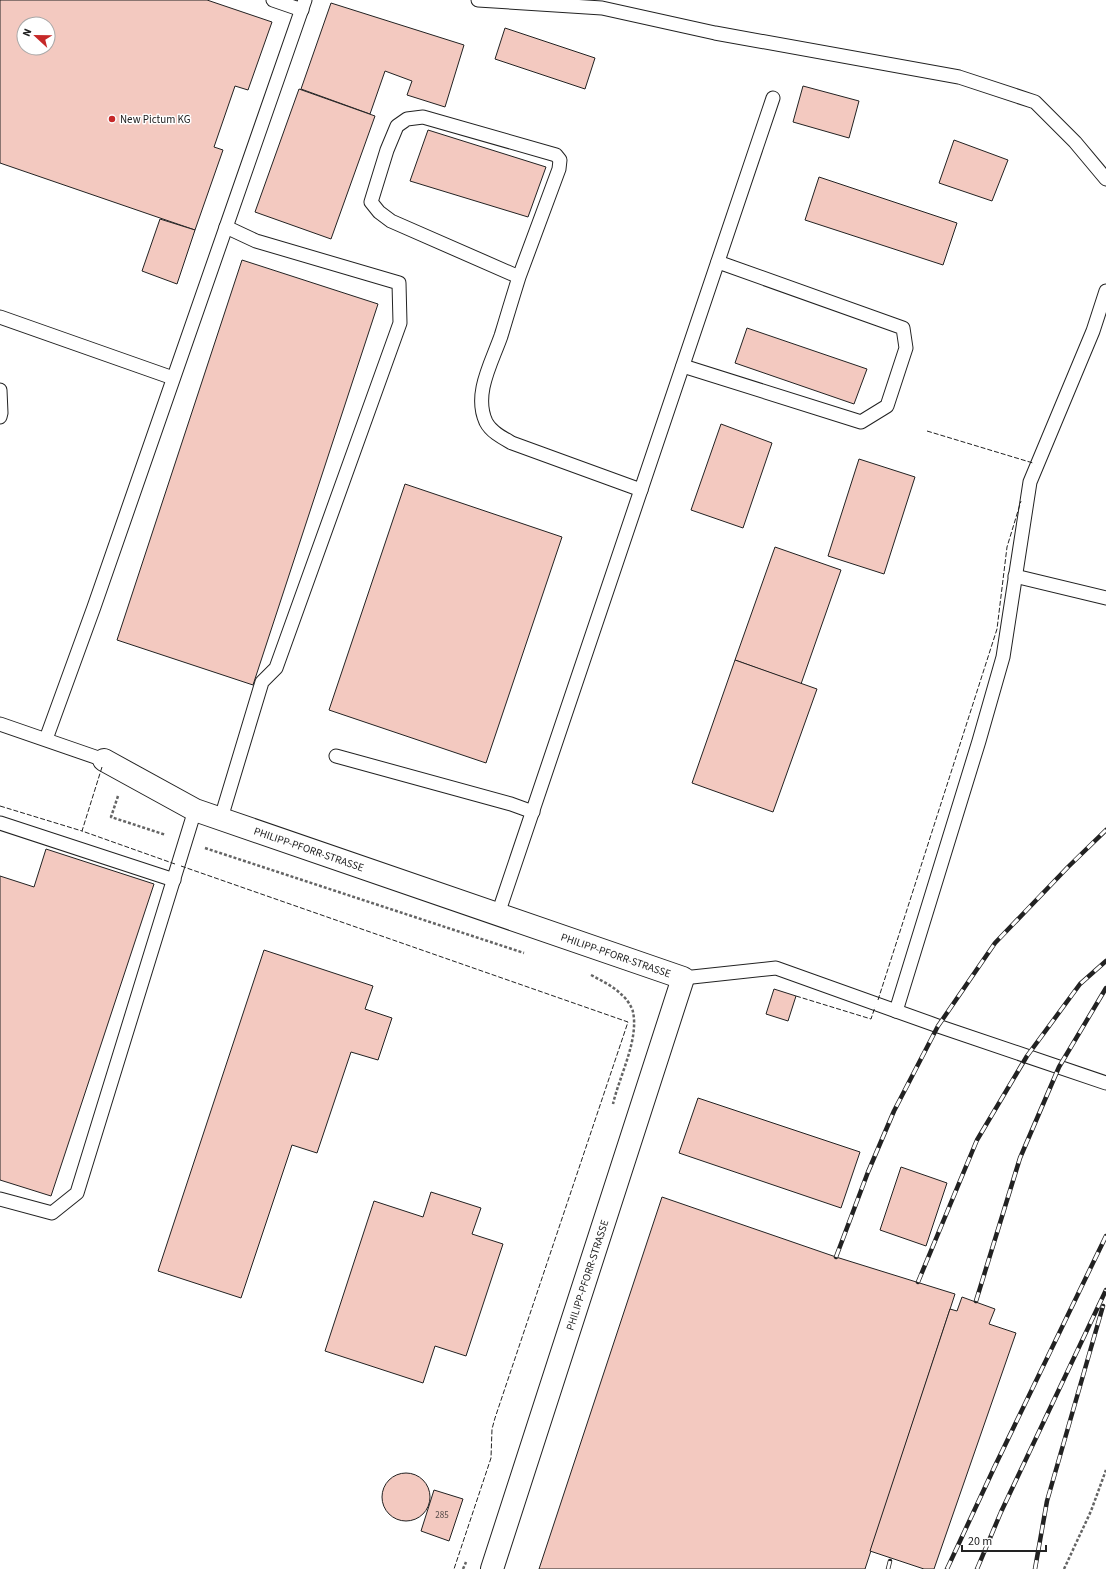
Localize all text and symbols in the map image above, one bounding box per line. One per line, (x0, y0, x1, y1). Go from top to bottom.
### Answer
north arrow (16, 16, 56, 56)
text: N (19, 26, 36, 39)
place label: New Pictum KG (120, 112, 191, 127)
marker: New Pictum KG (107, 114, 117, 124)
street label: PHILIPP-PFORR-STRASSE (252, 824, 366, 875)
street label: PHILIPP-PFORR-STRASSE (559, 930, 673, 981)
street label: PHILIPP-PFORR-STRASSE (563, 1218, 613, 1332)
house number: 285 (435, 1509, 449, 1522)
scale bar (962, 1527, 1046, 1553)
text: 20 m (968, 1533, 992, 1550)

